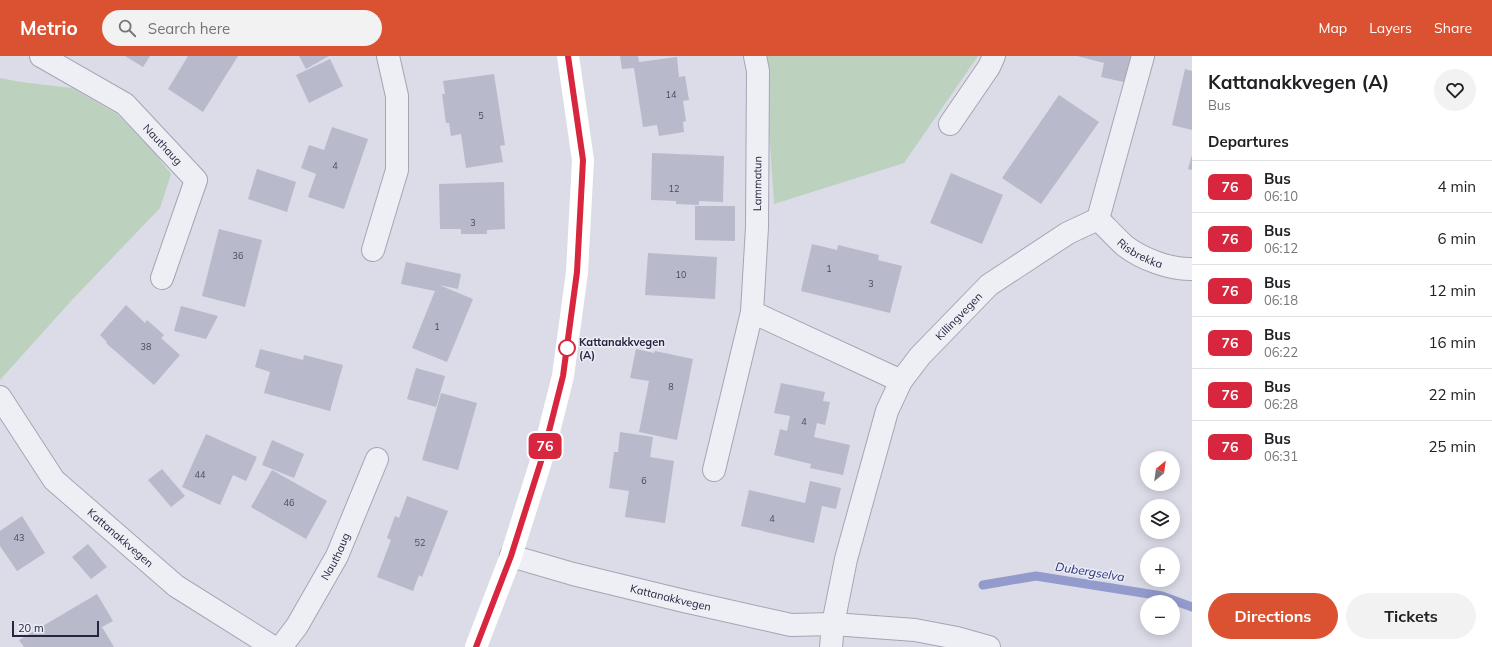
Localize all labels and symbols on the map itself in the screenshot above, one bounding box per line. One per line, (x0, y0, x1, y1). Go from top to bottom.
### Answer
house number: 14 (666, 89, 677, 100)
house number: 5 (478, 110, 484, 121)
street label: Nauthaug (140, 121, 185, 168)
street label: Lammatun (750, 156, 764, 211)
house number: 4 (332, 160, 338, 171)
house number: 12 (669, 183, 679, 194)
house number: 3 (470, 217, 476, 228)
street label: Risbrekka (1114, 235, 1165, 271)
house number: 36 (233, 250, 243, 261)
house number: 1 (826, 263, 832, 274)
house number: 10 (676, 269, 686, 280)
house number: 3 (868, 278, 874, 289)
street label: Killingvegen (932, 289, 985, 343)
house number: 1 (434, 321, 440, 332)
place label: Kattanakkvegen (A) (579, 335, 665, 362)
marker: Kattanakkvegen (A) (558, 339, 576, 357)
house number: 38 (141, 341, 151, 352)
house number: 8 (668, 381, 674, 392)
house number: 4 (801, 416, 807, 427)
line badge: 76 (527, 433, 563, 459)
north arrow (1140, 451, 1180, 491)
house number: 44 (195, 469, 206, 480)
house number: 6 (641, 475, 647, 486)
house number: 46 (284, 497, 294, 508)
street label: Kattanakkvegen (85, 505, 156, 570)
house number: 4 (769, 513, 775, 524)
street label: Nauthaug (318, 531, 353, 583)
house number: 43 (14, 532, 24, 543)
house number: 52 (415, 537, 425, 548)
water label: Dubergselva (1054, 559, 1126, 584)
street label: Kattanakkvegen (629, 581, 712, 614)
scale bar (12, 619, 99, 638)

